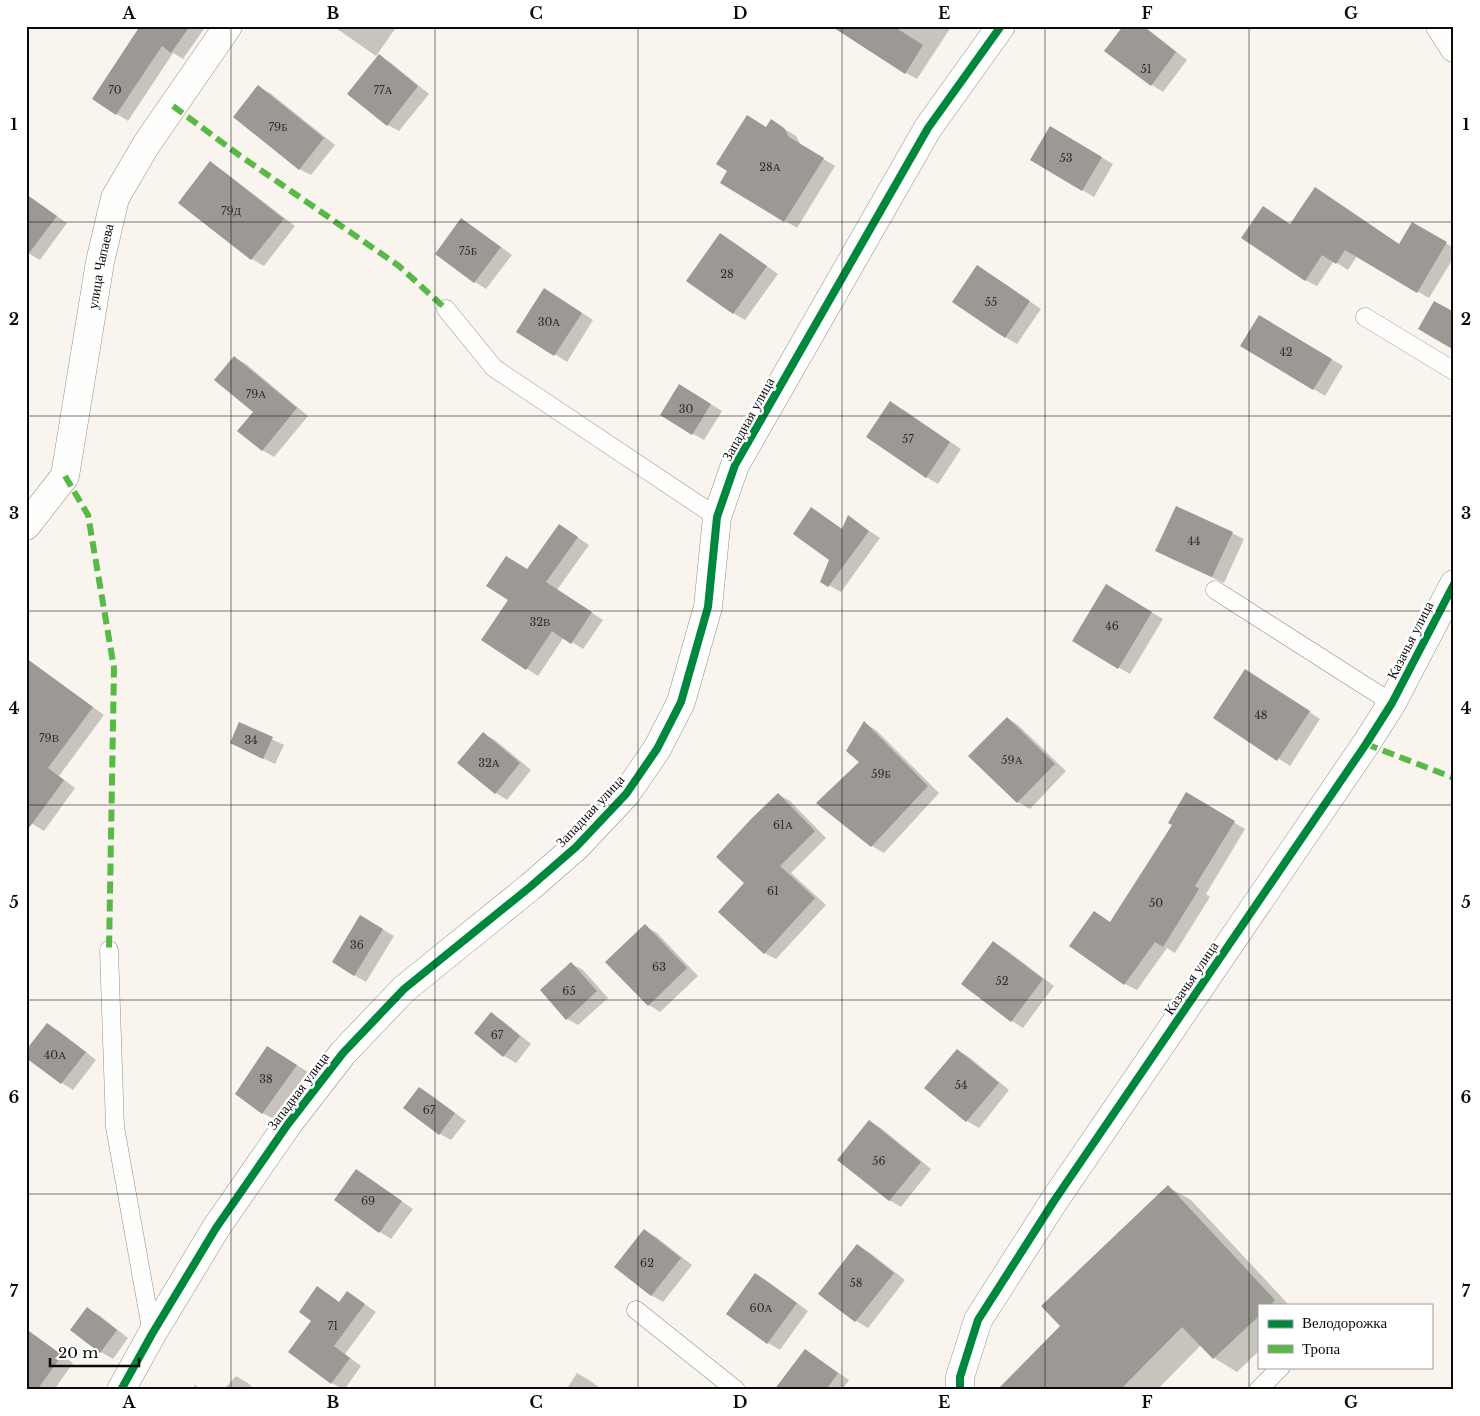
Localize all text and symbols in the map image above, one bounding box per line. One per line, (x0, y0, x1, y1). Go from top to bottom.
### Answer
text: A (122, 3, 137, 23)
text: B (327, 3, 340, 23)
text: C (529, 3, 543, 23)
text: D (733, 3, 747, 23)
text: E (938, 3, 950, 23)
text: F (1141, 3, 1153, 23)
text: G (1344, 3, 1358, 23)
house number: 51 (1140, 62, 1152, 76)
house number: 70 (108, 83, 122, 97)
house number: 77А (374, 83, 393, 97)
text: 1 (11, 114, 18, 134)
text: 1 (1463, 114, 1470, 134)
house number: 79Б (269, 120, 287, 134)
house number: 53 (1059, 151, 1073, 165)
house number: 28А (759, 160, 781, 174)
house number: 79Д (221, 204, 242, 218)
street label: улица Чапаева (83, 221, 118, 310)
house number: 75Б (459, 244, 477, 258)
house number: 28 (720, 267, 734, 281)
house number: 55 (985, 295, 997, 309)
text: 2 (9, 309, 19, 329)
text: 2 (1461, 309, 1471, 329)
house number: 30А (538, 315, 560, 329)
house number: 42 (1279, 345, 1293, 359)
street label: Западная улица (718, 373, 779, 464)
house number: 79А (246, 387, 266, 401)
house number: 30 (679, 402, 693, 416)
house number: 57 (902, 432, 914, 446)
text: 3 (9, 503, 19, 523)
text: 3 (1461, 503, 1471, 523)
house number: 44 (1188, 534, 1200, 548)
street label: Казачья улица (1383, 597, 1438, 682)
house number: 32В (530, 615, 550, 629)
house number: 46 (1105, 619, 1119, 633)
text: 4 (9, 698, 19, 718)
text: 4 (1461, 698, 1471, 718)
house number: 48 (1254, 708, 1268, 722)
house number: 79В (39, 731, 59, 745)
house number: 34 (244, 733, 258, 747)
house number: 59А (1001, 753, 1023, 767)
house number: 32А (478, 756, 500, 770)
house number: 59Б (871, 767, 891, 781)
street label: Западная улица (552, 770, 629, 851)
house number: 61А (773, 818, 793, 832)
house number: 61 (767, 884, 779, 898)
text: 5 (9, 892, 19, 912)
text: 5 (1461, 892, 1471, 912)
house number: 50 (1149, 896, 1163, 910)
street label: Казачья улица (1160, 937, 1223, 1018)
house number: 36 (350, 938, 364, 952)
house number: 63 (652, 960, 666, 974)
house number: 52 (995, 974, 1009, 988)
house number: 65 (562, 984, 576, 998)
house number: 67 (491, 1028, 504, 1042)
house number: 40А (44, 1048, 66, 1062)
street label: Западная улица (263, 1048, 334, 1133)
house number: 38 (259, 1072, 273, 1086)
house number: 54 (955, 1078, 967, 1092)
text: 6 (9, 1087, 20, 1107)
text: 6 (1461, 1087, 1472, 1107)
house number: 67 (423, 1103, 436, 1117)
house number: 56 (872, 1154, 886, 1168)
house number: 69 (361, 1194, 375, 1208)
house number: 62 (640, 1256, 654, 1270)
house number: 58 (850, 1276, 862, 1290)
text: 7 (10, 1281, 19, 1301)
text: 7 (1462, 1281, 1471, 1301)
house number: 60А (750, 1301, 772, 1315)
legend (1258, 1304, 1432, 1368)
text: Велодорожка (1302, 1313, 1387, 1332)
house number: 71 (328, 1319, 338, 1333)
scale bar (50, 1336, 139, 1368)
text: Тропа (1302, 1339, 1341, 1358)
text: 20 m (58, 1343, 98, 1362)
text: A (122, 1392, 137, 1412)
text: B (327, 1392, 340, 1412)
text: C (529, 1392, 543, 1412)
text: D (733, 1392, 747, 1412)
text: E (938, 1392, 950, 1412)
text: F (1141, 1392, 1153, 1412)
text: G (1344, 1392, 1358, 1412)

